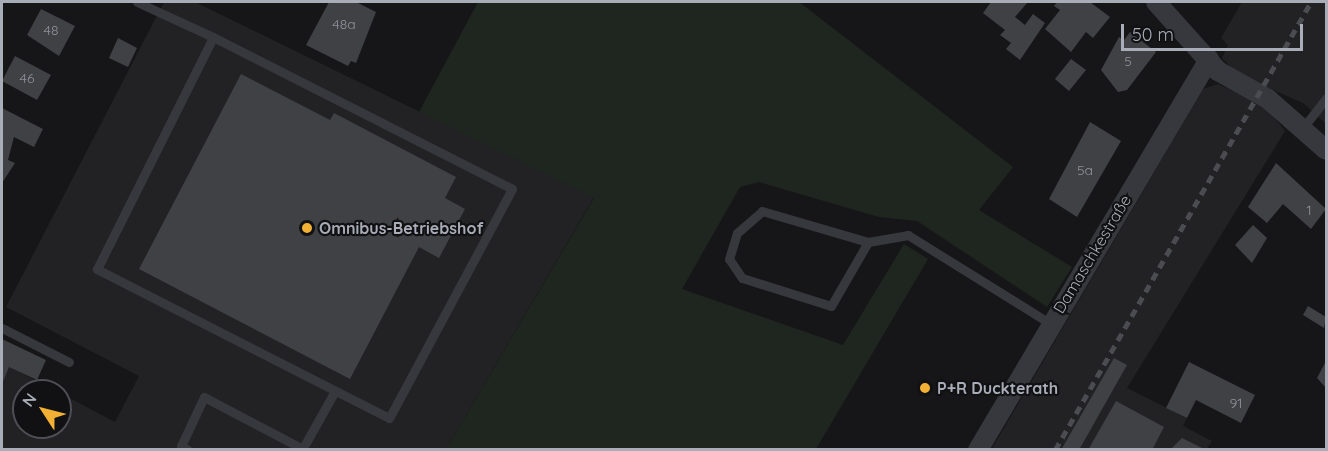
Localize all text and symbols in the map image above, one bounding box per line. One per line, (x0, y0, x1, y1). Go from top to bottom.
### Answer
scale bar (1124, 12, 1306, 50)
house number: 48a (332, 16, 356, 32)
house number: 48 (44, 22, 58, 38)
text: 50 m (1132, 23, 1174, 46)
house number: 5 (1124, 53, 1132, 69)
house number: 46 (20, 70, 34, 86)
house number: 5a (1077, 162, 1093, 178)
street label: Damaschkestraße (1049, 191, 1135, 317)
house number: 1 (1306, 202, 1312, 218)
place label: Omnibus-Betriebshof (319, 218, 483, 238)
marker: Omnibus-Betriebshof (300, 221, 314, 235)
place label: P+R Duckterath (937, 378, 1058, 398)
north arrow (12, 379, 72, 439)
marker: P+R Duckterath (918, 381, 932, 395)
text: N (18, 389, 41, 410)
house number: 91 (1229, 395, 1243, 411)

